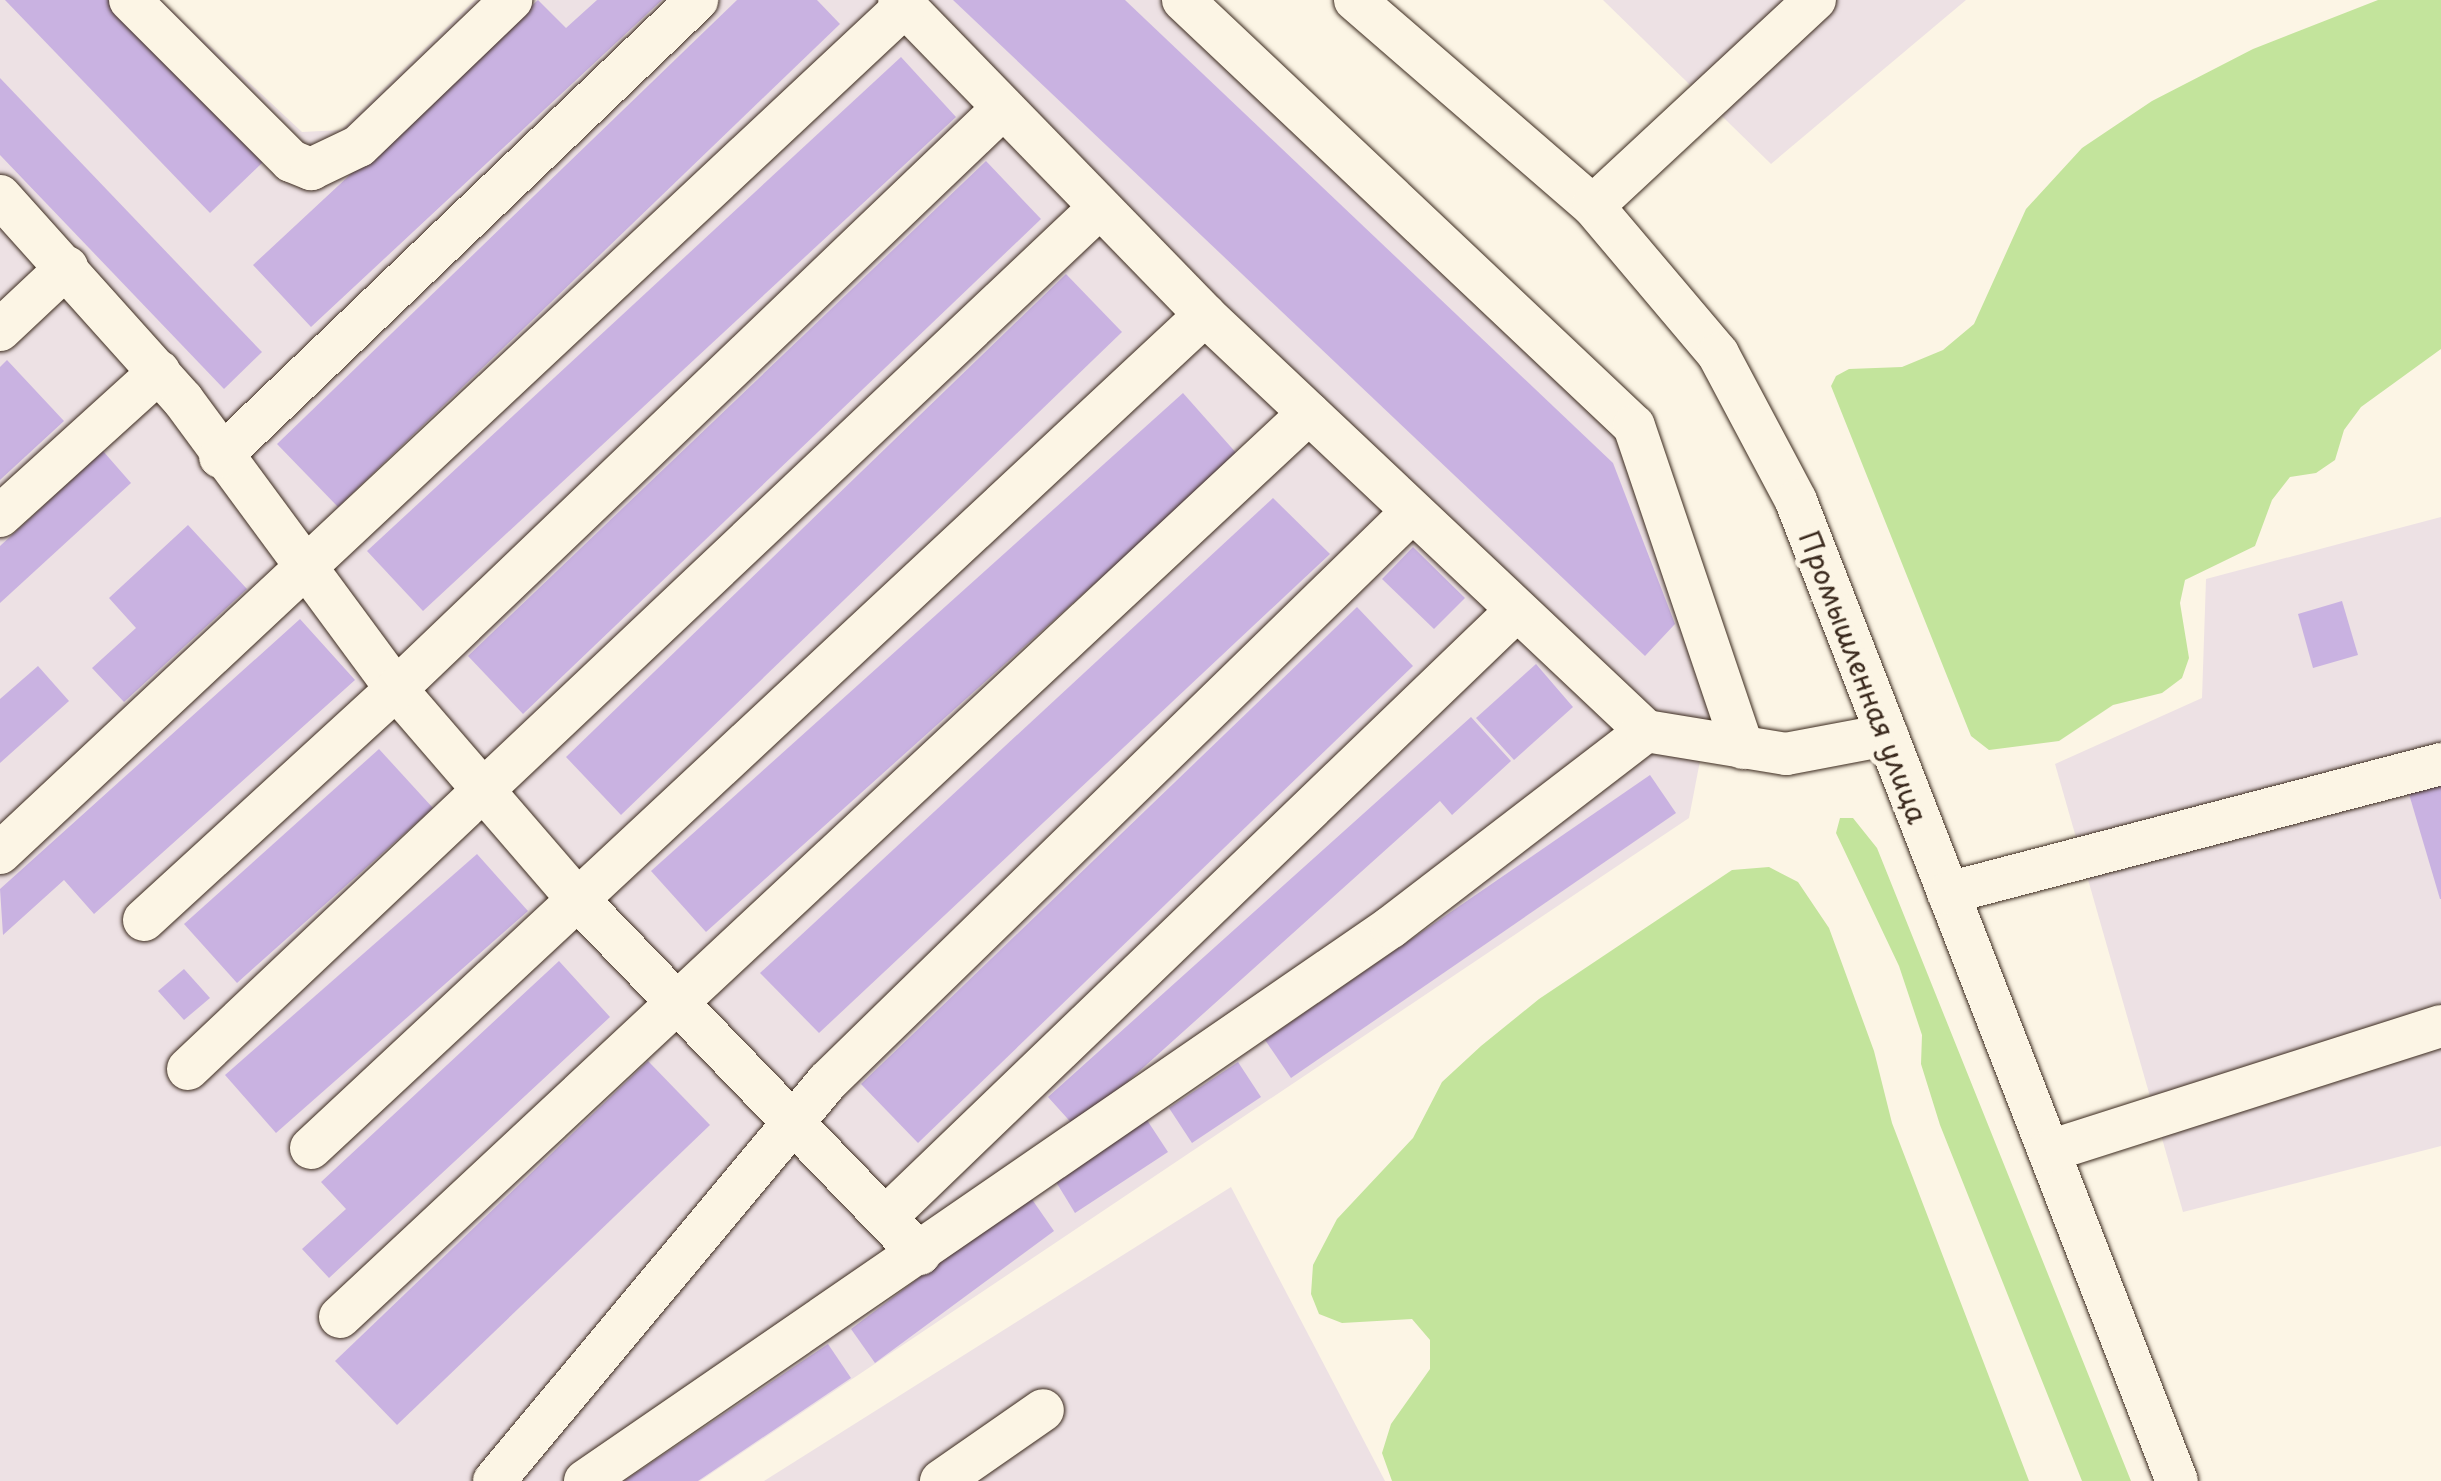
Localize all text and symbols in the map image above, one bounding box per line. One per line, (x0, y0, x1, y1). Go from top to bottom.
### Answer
street label: Промышленная улица (1792, 525, 1936, 829)

